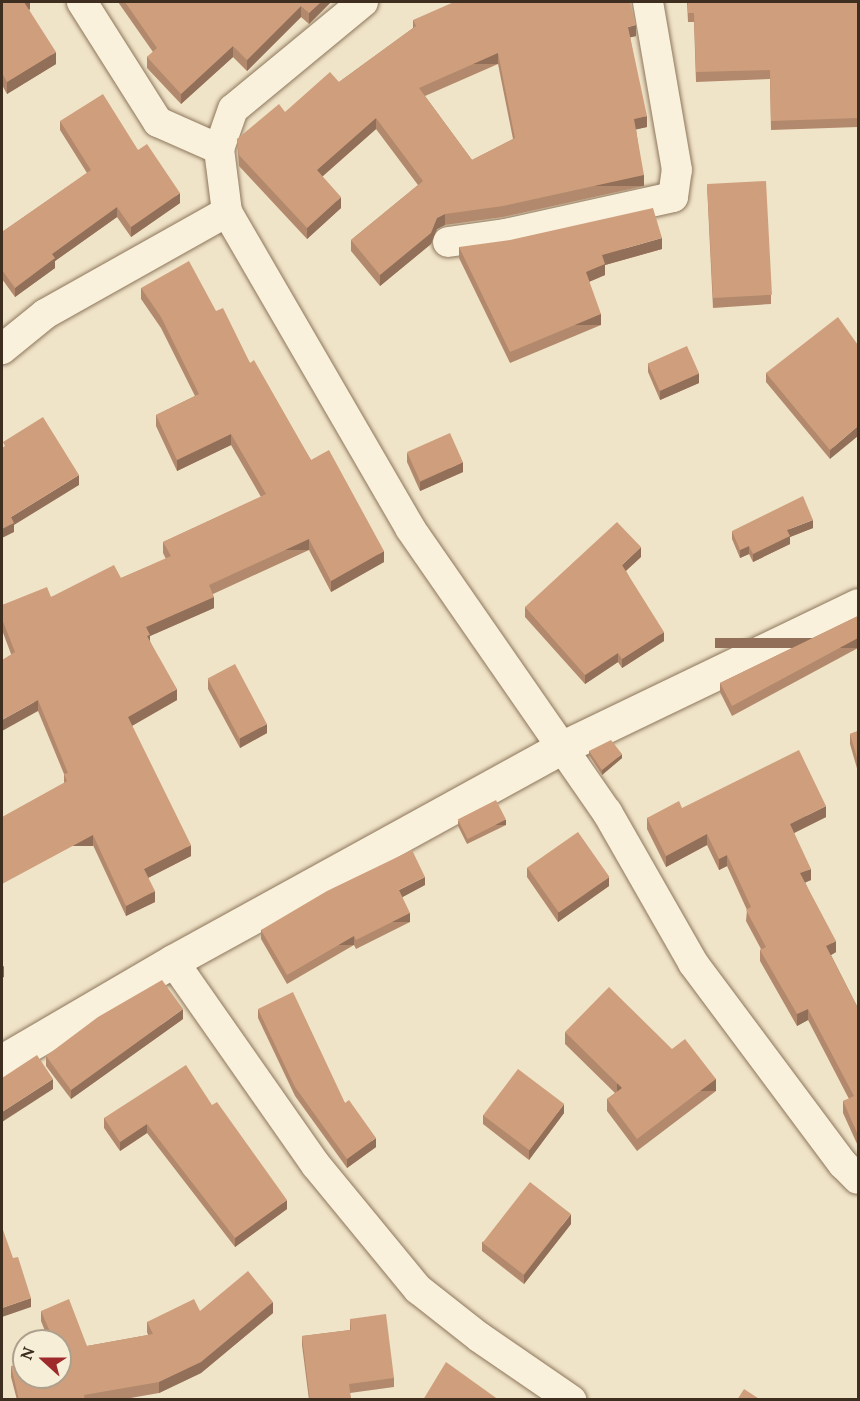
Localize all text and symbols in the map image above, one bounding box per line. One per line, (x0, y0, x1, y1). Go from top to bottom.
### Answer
north arrow (12, 1329, 72, 1389)
text: N (16, 1344, 39, 1363)

